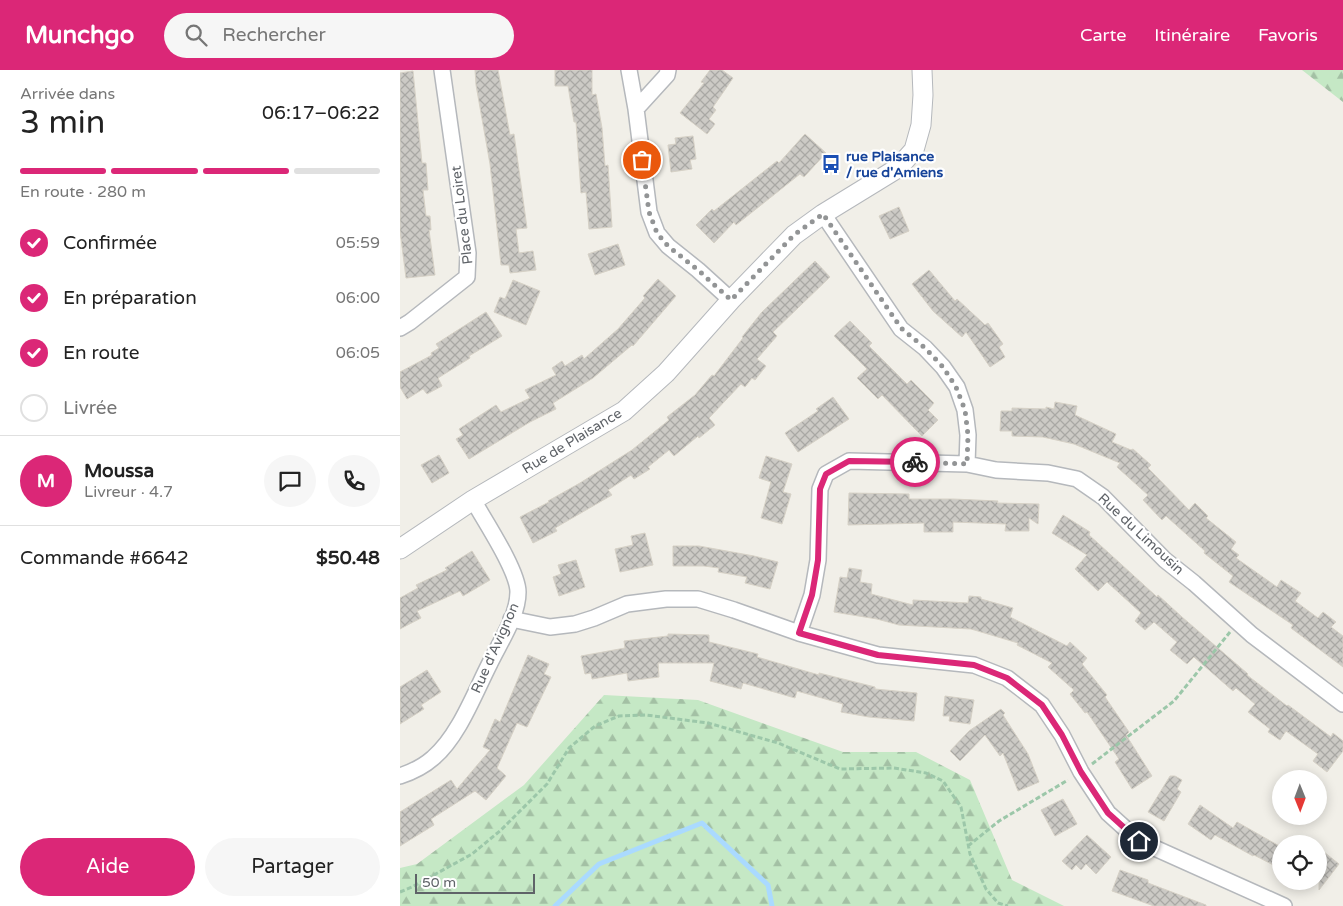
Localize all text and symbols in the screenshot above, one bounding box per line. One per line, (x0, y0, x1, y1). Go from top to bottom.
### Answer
search box (164, 13, 514, 58)
text: Munchgo (25, 21, 134, 50)
icon: search (182, 21, 210, 49)
text: Rechercher (222, 24, 326, 46)
text: Carte (1080, 24, 1126, 46)
text: Itinéraire (1154, 24, 1230, 46)
text: Favoris (1258, 24, 1318, 46)
text: Arrivée dans (20, 84, 115, 104)
text: 06:17–06:22 (262, 102, 380, 124)
text: 3 min (20, 104, 105, 142)
pin (621, 139, 663, 181)
icon: bag (628, 146, 656, 174)
place label: rue Plaisance / rue d'Amiens (846, 148, 943, 181)
bus stop icon: rue Plaisance / rue d'Amiens (820, 153, 842, 175)
street label: Place du Loiret (447, 164, 476, 265)
text: En route · 280 m (20, 182, 146, 202)
icon: check (20, 229, 48, 257)
text: Confirmée (63, 232, 157, 254)
text: 05:59 (336, 233, 380, 253)
icon: check (20, 284, 48, 312)
text: En préparation (63, 287, 197, 309)
text: 06:00 (336, 288, 380, 308)
icon: check (20, 339, 48, 367)
text: En route (63, 342, 140, 364)
text: 06:05 (336, 343, 380, 363)
text: Livrée (63, 397, 117, 419)
street label: Rue de Plaisance (519, 405, 625, 477)
courier (890, 437, 940, 487)
icon: bike (901, 448, 929, 476)
button: chat (264, 455, 316, 507)
button: phone (328, 455, 380, 507)
text: Moussa (84, 460, 154, 482)
text: M (37, 470, 55, 492)
text: Livreur · 4.7 (84, 482, 173, 502)
street label: Rue du Limousin (1095, 490, 1187, 578)
text: Commande #6642 (20, 547, 189, 569)
text: $50.48 (316, 547, 380, 569)
street label: Rue d'Avignon (467, 600, 523, 696)
north arrow (1272, 770, 1328, 825)
map controls (1272, 770, 1327, 890)
pin (1118, 820, 1160, 862)
icon: home (1125, 827, 1153, 855)
button: locate (1272, 835, 1327, 890)
button: Aide (20, 838, 195, 896)
button: Partager (205, 838, 380, 896)
scale bar (415, 871, 535, 894)
text: 50 m (422, 874, 456, 891)

